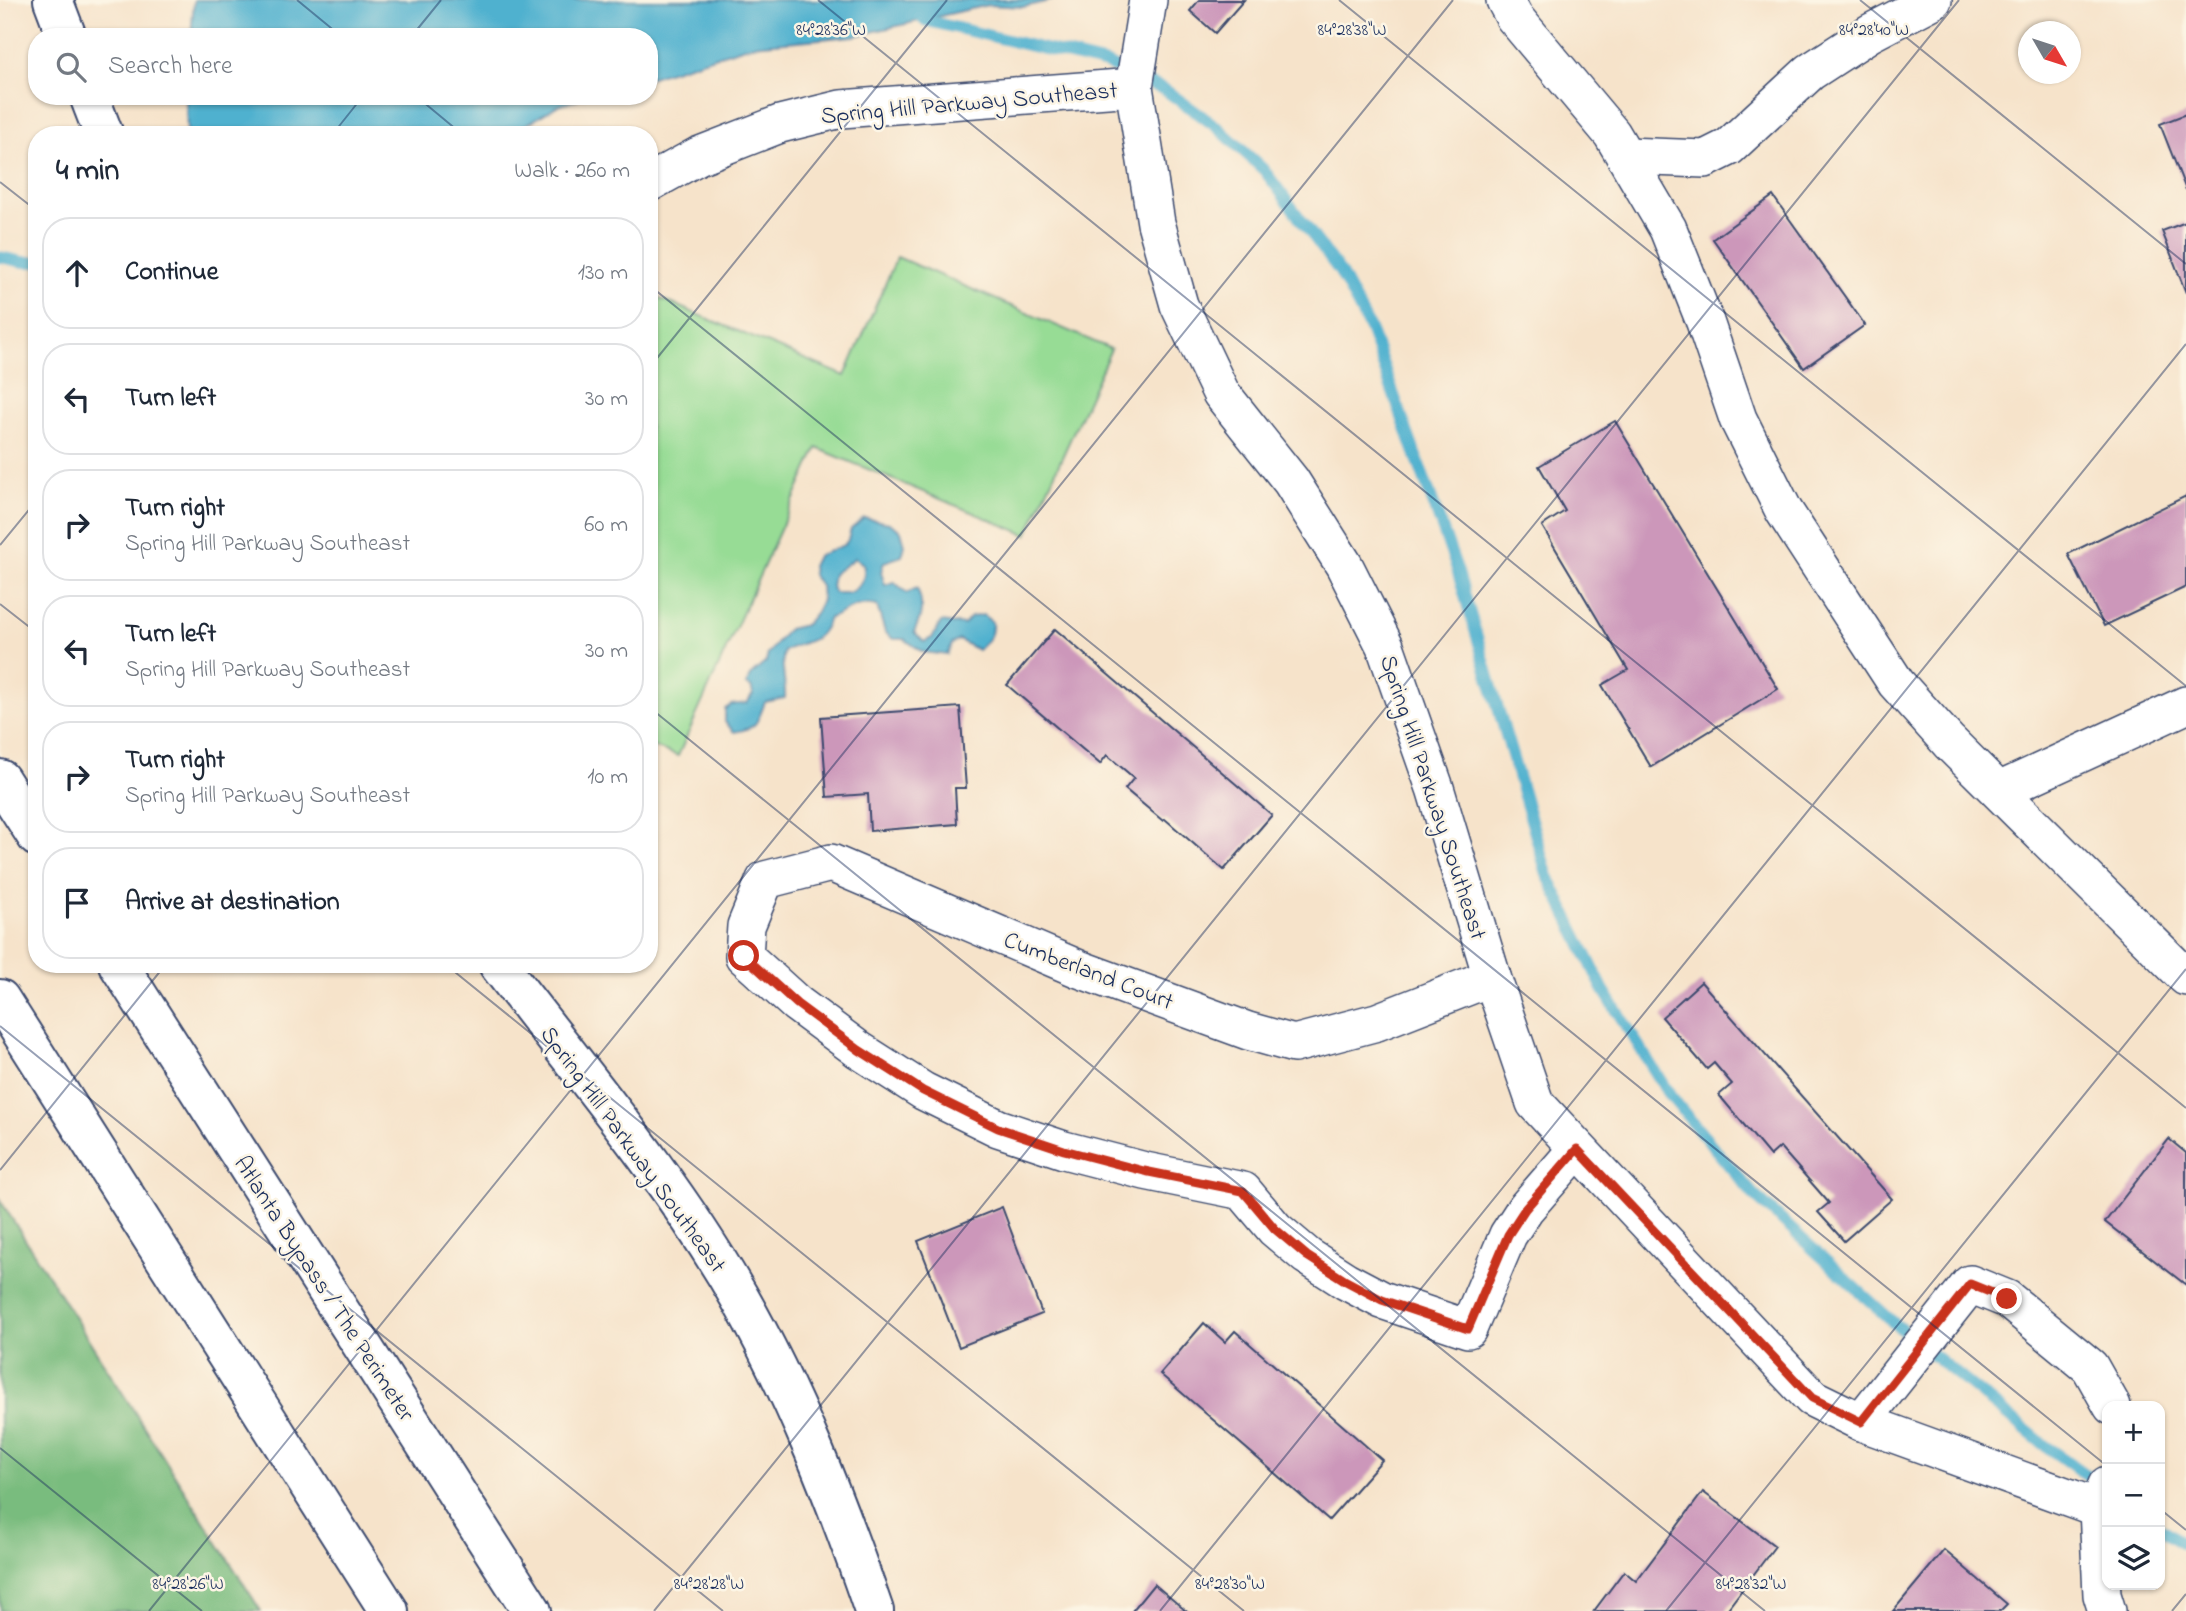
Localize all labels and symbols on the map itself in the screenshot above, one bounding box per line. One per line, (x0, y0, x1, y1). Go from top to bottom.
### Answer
text: 84°28'36"W (796, 18, 866, 44)
text: 84°28'38"W (1318, 18, 1387, 44)
text: 84°28'40"W (1839, 18, 1909, 44)
north arrow (2018, 21, 2081, 84)
street label: Spring Hill Parkway Southeast (819, 74, 1119, 136)
street label: Spring Hill Parkway Southeast (1368, 651, 1494, 945)
street label: Cumberland Court (998, 924, 1178, 1021)
route start (728, 940, 759, 971)
street label: Spring Hill Parkway Southeast (530, 1020, 734, 1282)
street label: Atlanta Bypass / The Perimeter (223, 1150, 422, 1430)
route end (1991, 1283, 2022, 1314)
text: 84°28'26"W (152, 1572, 224, 1598)
text: 84°28'28"W (674, 1572, 744, 1598)
text: 84°28'30"W (1195, 1572, 1265, 1598)
text: 84°28'32"W (1715, 1572, 1787, 1598)

